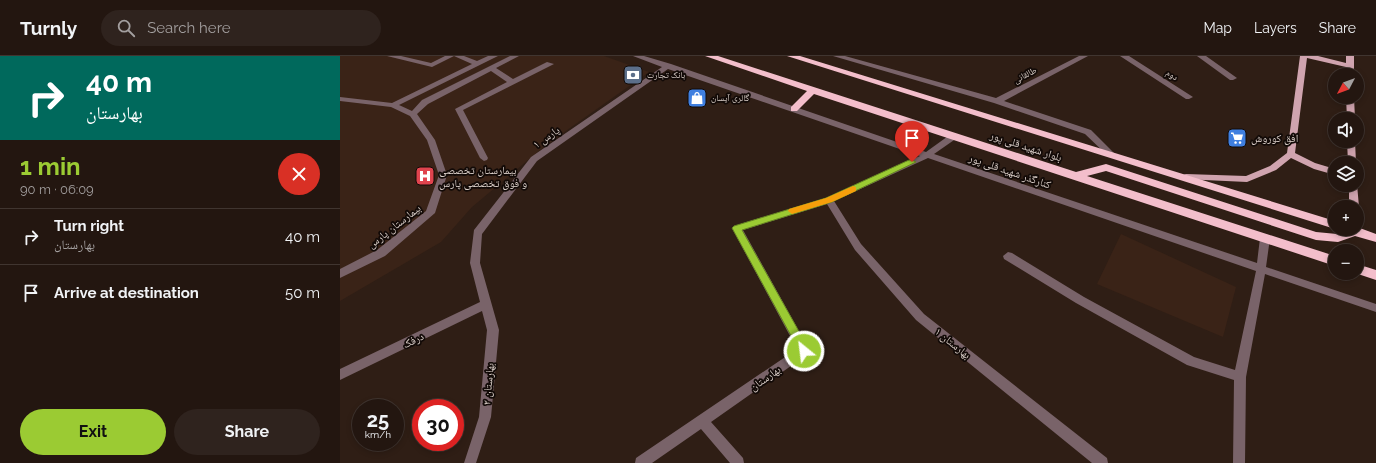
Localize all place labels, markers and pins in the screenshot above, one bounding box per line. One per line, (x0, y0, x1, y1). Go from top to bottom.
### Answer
bank icon: بانک تجارت (622, 64, 644, 86)
place label: بانک تجارت (647, 70, 686, 80)
shop icon: گالری آیسان (686, 87, 708, 109)
place label: گالری آیسان (711, 93, 749, 103)
pin (895, 121, 929, 162)
supermarket icon: افق کوروش (1226, 127, 1248, 149)
place label: افق کوروش (1251, 132, 1298, 145)
place label: بیمارستان تخصصی و فوق تخصصی پارس (439, 164, 527, 190)
hospital icon: بیمارستان تخصصی و فوق تخصصی پارس (414, 165, 436, 187)

